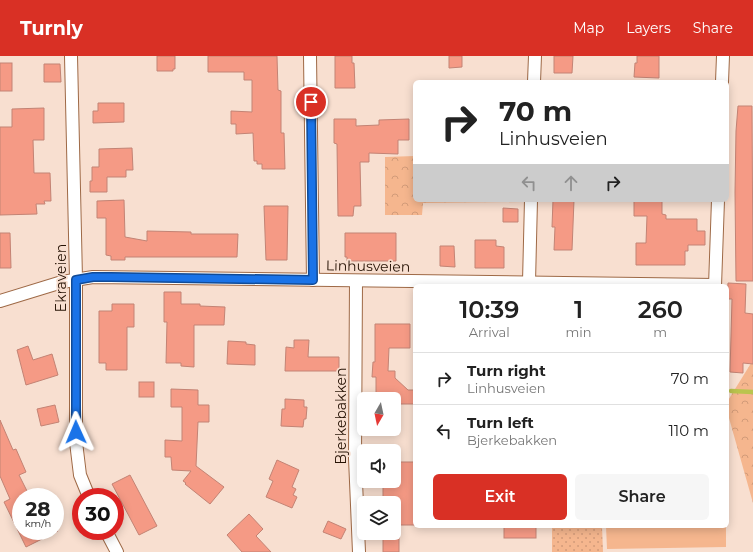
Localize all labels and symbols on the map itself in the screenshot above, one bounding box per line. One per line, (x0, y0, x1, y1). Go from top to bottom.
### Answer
pin (294, 85, 328, 119)
street label: Ekraveien (52, 244, 70, 312)
street label: Linhusveien (326, 256, 410, 276)
street label: Bjerkebakken (332, 368, 350, 464)
north arrow (357, 392, 401, 436)
position arrow (55, 411, 97, 453)
speed limit sign: 30 (72, 488, 124, 540)

